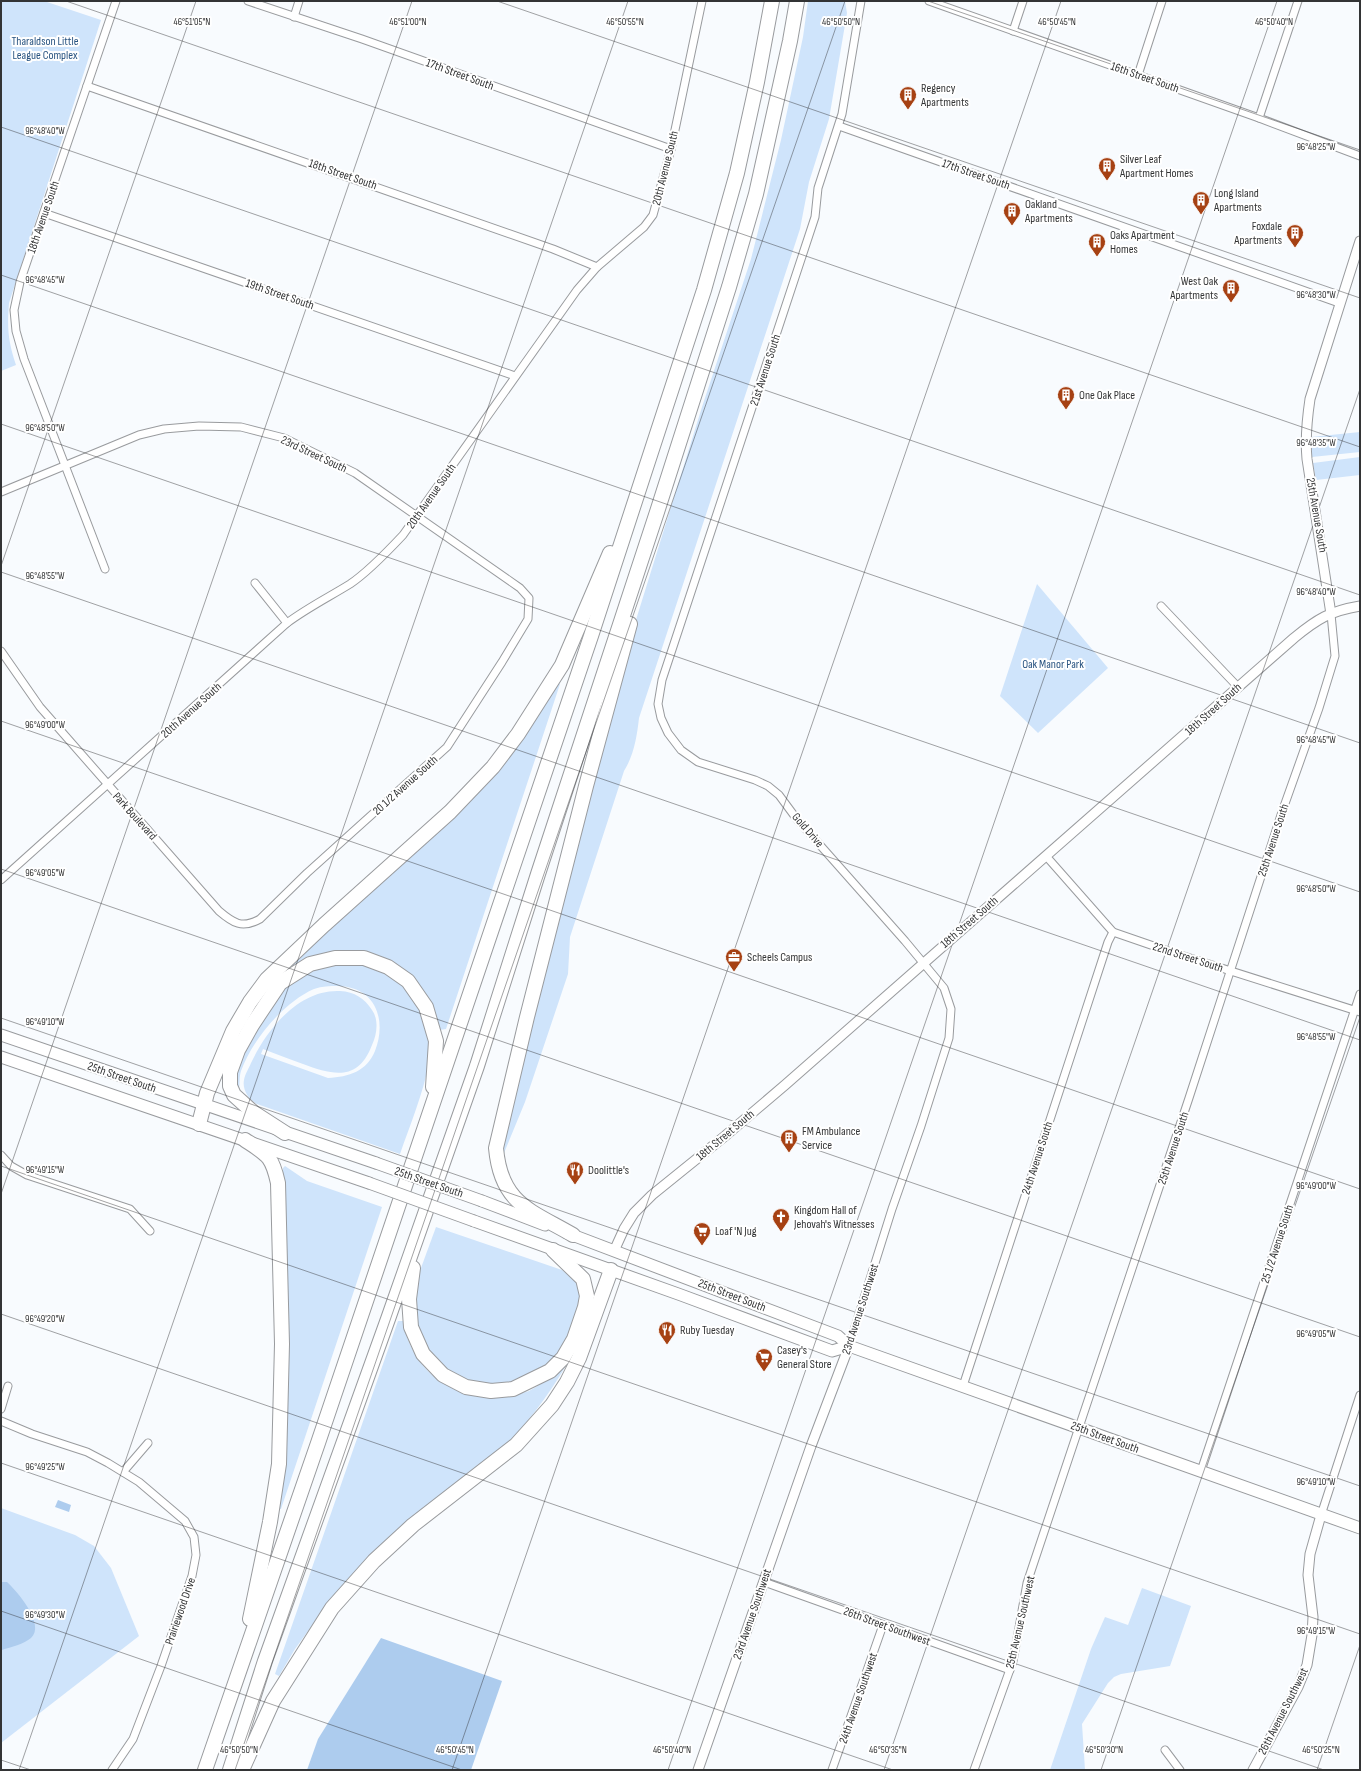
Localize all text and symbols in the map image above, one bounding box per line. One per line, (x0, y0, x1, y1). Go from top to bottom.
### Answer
text: 46°51'05"N (174, 16, 210, 28)
text: 46°51'00"N (389, 16, 427, 28)
text: 46°50'55"N (606, 16, 644, 28)
text: 46°50'50"N (822, 16, 860, 28)
text: 46°50'45"N (1038, 16, 1076, 28)
text: 46°50'40"N (1255, 16, 1293, 28)
park label: Tharaldson Little League Complex (12, 34, 79, 63)
street label: 17th Street South (424, 55, 496, 94)
street label: 16th Street South (1109, 59, 1181, 96)
place label: Regency Apartments (920, 81, 969, 110)
building icon: Regency Apartments (898, 85, 918, 110)
text: 96°48'40"W (25, 125, 65, 137)
street label: 20th Avenue South (649, 129, 682, 207)
text: 96°48'25"W (1296, 141, 1336, 153)
place label: Silver Leaf Apartment Homes (1119, 152, 1193, 181)
street label: 18th Street South (307, 156, 379, 193)
street label: 17th Street South (940, 156, 1012, 193)
building icon: Silver Leaf Apartment Homes (1097, 156, 1117, 181)
street label: 18th Avenue South (24, 179, 63, 255)
place label: Long Island Apartments (1213, 186, 1262, 215)
building icon: Long Island Apartments (1191, 190, 1211, 215)
place label: Oakland Apartments (1024, 197, 1073, 226)
building icon: Oakland Apartments (1002, 201, 1022, 226)
place label: Foxdale Apartments (1233, 219, 1282, 248)
building icon: Foxdale Apartments (1285, 223, 1305, 248)
place label: Oaks Apartment Homes (1110, 228, 1175, 257)
building icon: Oaks Apartment Homes (1087, 232, 1107, 257)
text: 96°48'45"W (25, 274, 65, 286)
place label: West Oak Apartments (1169, 274, 1218, 303)
street label: 19th Street South (244, 276, 316, 313)
building icon: West Oak Apartments (1221, 278, 1241, 303)
text: 96°48'30"W (1296, 289, 1336, 301)
street label: 21st Avenue South (747, 333, 784, 408)
building icon: One Oak Place (1056, 385, 1076, 410)
place label: One Oak Place (1079, 388, 1135, 403)
text: 96°48'50"W (25, 422, 65, 434)
street label: 23rd Street South (278, 433, 349, 476)
text: 96°48'35"W (1296, 437, 1336, 449)
street label: 20th Avenue South (403, 461, 459, 532)
street label: 25th Avenue South (1303, 477, 1330, 554)
text: 96°48'55"W (25, 570, 65, 582)
text: 96°48'40"W (1296, 586, 1336, 598)
park label: Oak Manor Park (1022, 657, 1084, 672)
street label: 20th Avenue South (158, 679, 225, 741)
street label: 18th Street South (1182, 680, 1245, 739)
text: 96°49'00"W (25, 719, 66, 731)
text: 96°48'45"W (1296, 734, 1336, 746)
street label: 20 1/2 Avenue South (370, 752, 441, 818)
street label: Park Boulevard (109, 789, 160, 843)
street label: 25th Avenue South (1255, 802, 1292, 878)
street label: Gold Drive (788, 810, 827, 851)
text: 96°49'05"W (25, 867, 65, 879)
text: 96°48'50"W (1296, 883, 1336, 895)
street label: 18th Street South (937, 893, 1001, 951)
street label: 22nd Street South (1151, 939, 1225, 976)
office icon: Scheels Campus (724, 947, 744, 972)
place label: Scheels Campus (747, 950, 812, 965)
text: 96°49'10"W (25, 1016, 65, 1028)
text: 96°48'55"W (1296, 1031, 1336, 1043)
street label: 25th Street South (86, 1059, 158, 1096)
street label: 18th Street South (693, 1107, 757, 1164)
street label: 25th Avenue South (1155, 1110, 1192, 1186)
street label: 24th Avenue South (1019, 1120, 1056, 1197)
place label: FM Ambulance Service (802, 1124, 861, 1153)
building icon: FM Ambulance Service (779, 1128, 799, 1153)
restaurant icon: Doolittle's (565, 1160, 585, 1185)
place label: Doolittle's (588, 1163, 629, 1178)
text: 96°49'15"W (26, 1164, 65, 1176)
street label: 25th Street South (393, 1164, 465, 1201)
text: 96°49'00"W (1296, 1180, 1337, 1192)
place label: Kingdom Hall of Jehovah's Witnesses (793, 1203, 874, 1232)
street label: 25 1/2 Avenue South (1258, 1203, 1297, 1285)
church icon: Kingdom Hall of Jehovah's Witnesses (771, 1207, 791, 1232)
supermarket icon: Loaf 'N Jug (692, 1221, 712, 1246)
place label: Loaf 'N Jug (715, 1224, 757, 1239)
street label: 23rd Avenue Southwest (839, 1261, 882, 1357)
street label: 25th Street South (696, 1276, 768, 1315)
text: 96°49'20"W (25, 1313, 65, 1325)
restaurant icon: Ruby Tuesday (657, 1320, 677, 1345)
place label: Ruby Tuesday (680, 1323, 735, 1338)
text: 96°49'05"W (1296, 1328, 1336, 1340)
place label: Casey's General Store (777, 1343, 832, 1372)
supermarket icon: Casey's General Store (754, 1347, 774, 1372)
street label: 25th Street South (1069, 1418, 1141, 1457)
text: 96°49'25"W (25, 1461, 65, 1473)
text: 96°49'10"W (1296, 1476, 1336, 1488)
street label: 23rd Avenue Southwest (730, 1567, 775, 1661)
street label: 25th Avenue Southwest (1002, 1574, 1039, 1670)
street label: Prairiewood Drive (162, 1575, 199, 1647)
street label: 26th Street Southwest (841, 1604, 933, 1649)
text: 96°49'30"W (25, 1609, 65, 1621)
text: 96°49'15"W (1297, 1625, 1336, 1637)
street label: 24th Avenue Southwest (836, 1650, 881, 1746)
street label: 26th Avenue Southwest (1255, 1665, 1312, 1757)
text: 46°50'50"N (220, 1744, 258, 1756)
text: 46°50'45"N (436, 1744, 474, 1756)
text: 46°50'40"N (653, 1744, 691, 1756)
text: 46°50'35"N (869, 1744, 907, 1756)
text: 46°50'30"N (1085, 1744, 1123, 1756)
text: 46°50'25"N (1302, 1744, 1340, 1756)

